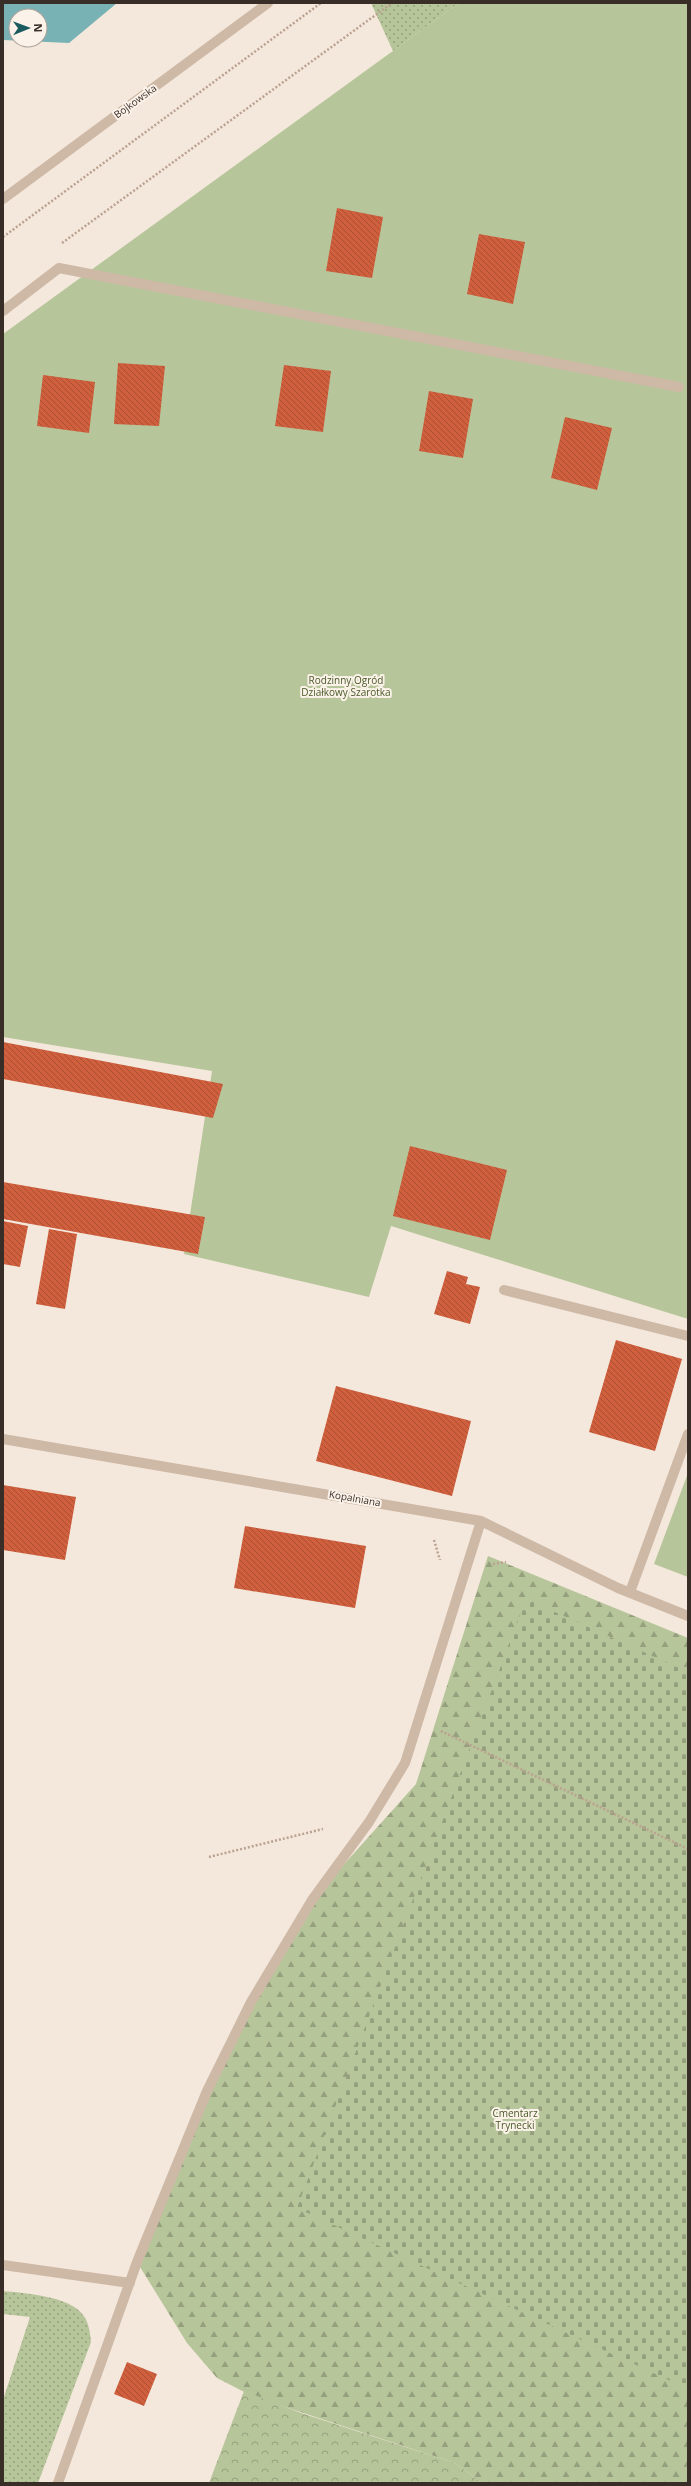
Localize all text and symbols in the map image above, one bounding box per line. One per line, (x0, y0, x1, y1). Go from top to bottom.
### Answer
north arrow (8, 8, 48, 48)
text: N (31, 23, 46, 32)
street label: Bojkowska (111, 81, 159, 121)
park label: Rodzinny Ogród Działkowy Szarotka (301, 673, 391, 699)
street label: Kopalniana (328, 1487, 382, 1509)
park label: Cmentarz Trynecki (492, 2106, 538, 2132)

